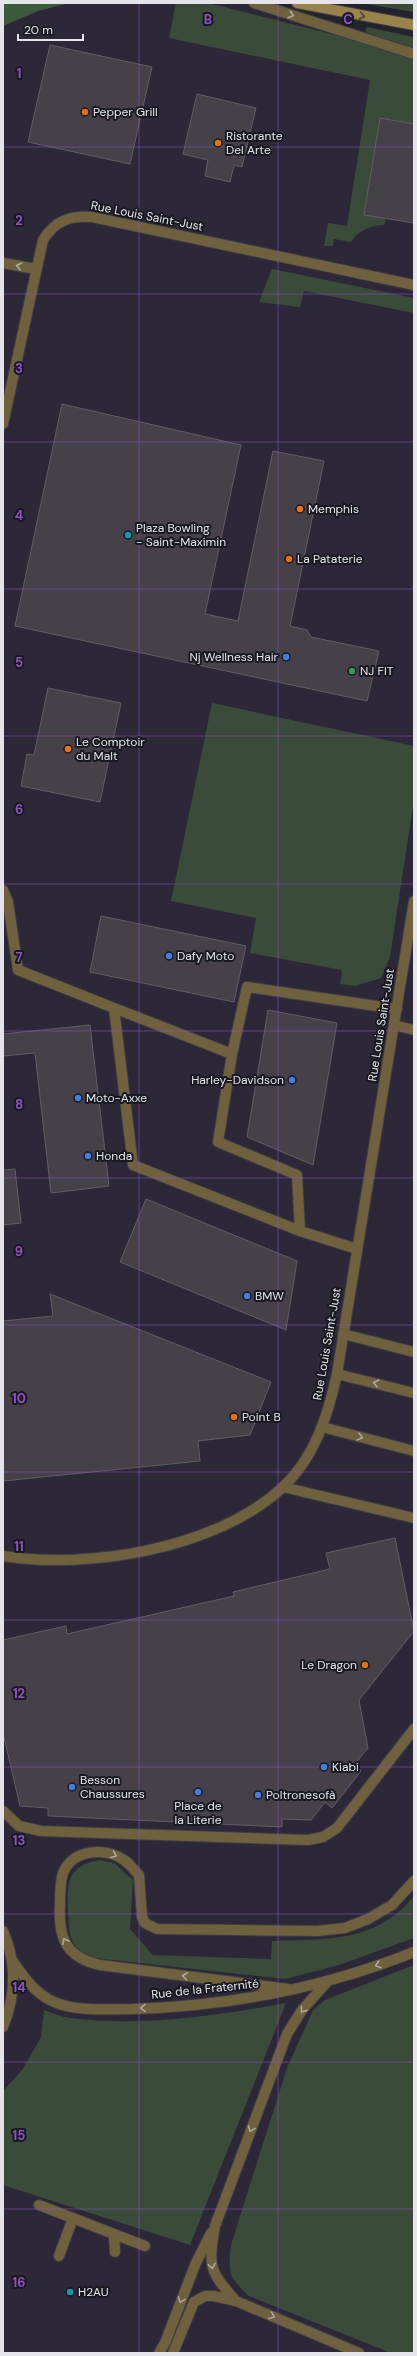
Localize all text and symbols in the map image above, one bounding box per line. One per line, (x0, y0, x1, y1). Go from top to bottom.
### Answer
one-way arrow (287, 10, 294, 19)
text: B (204, 11, 212, 28)
text: C (343, 11, 353, 28)
one-way arrow (359, 11, 366, 19)
scale bar (18, 16, 83, 42)
text: 20 m (24, 22, 53, 38)
text: 1 (17, 65, 21, 82)
place label: Pepper Grill (93, 104, 158, 120)
marker: Pepper Grill (80, 107, 90, 117)
place label: Ristorante Del Arte (226, 128, 283, 158)
marker: Ristorante Del Arte (213, 138, 223, 148)
street label: Rue Louis Saint-Just (90, 197, 205, 235)
text: 2 (15, 212, 23, 229)
one-way arrow (16, 262, 23, 271)
text: 3 (15, 360, 23, 377)
place label: Memphis (308, 501, 359, 517)
marker: Memphis (295, 504, 305, 514)
text: 4 (15, 507, 23, 524)
place label: Plaza Bowling - Saint-Maximin (136, 520, 226, 550)
marker: Plaza Bowling - Saint-Maximin (123, 530, 133, 540)
place label: La Pataterie (297, 551, 363, 567)
marker: La Pataterie (284, 554, 294, 564)
place label: Nj Wellness Hair (189, 649, 279, 665)
marker: Nj Wellness Hair (281, 652, 291, 662)
text: 5 (15, 654, 23, 671)
place label: NJ FIT (360, 663, 394, 679)
marker: NJ FIT (347, 666, 357, 676)
place label: Le Comptoir du Malt (76, 734, 145, 764)
marker: Le Comptoir du Malt (63, 744, 73, 754)
text: 6 (15, 801, 23, 818)
place label: Dafy Moto (177, 948, 234, 964)
text: 7 (16, 949, 23, 966)
marker: Dafy Moto (164, 951, 174, 961)
street label: Rue Louis Saint-Just (364, 967, 398, 1083)
place label: Harley-Davidson (191, 1072, 284, 1088)
marker: Harley-Davidson (287, 1075, 297, 1085)
place label: Moto-Axxe (86, 1090, 147, 1106)
marker: Moto-Axxe (73, 1093, 83, 1103)
text: 8 (15, 1096, 23, 1113)
place label: Honda (96, 1148, 132, 1164)
marker: Honda (83, 1151, 93, 1161)
text: 9 (15, 1243, 23, 1260)
street label: Rue Louis Saint-Just (309, 1286, 345, 1402)
place label: BMW (255, 1288, 284, 1304)
marker: BMW (242, 1291, 252, 1301)
one-way arrow (373, 1380, 379, 1388)
text: 10 (12, 1390, 26, 1407)
place label: Point B (242, 1409, 281, 1425)
marker: Point B (229, 1412, 239, 1422)
one-way arrow (356, 1432, 363, 1441)
text: 11 (14, 1538, 24, 1555)
place label: Le Dragon (301, 1657, 357, 1673)
marker: Le Dragon (360, 1660, 370, 1670)
text: 12 (13, 1685, 25, 1702)
place label: Kiabi (332, 1759, 359, 1775)
marker: Kiabi (319, 1762, 329, 1772)
place label: Besson Chaussures (80, 1772, 145, 1802)
marker: Besson Chaussures (67, 1782, 77, 1792)
marker: Place de la Literie (193, 1787, 203, 1797)
place label: Poltronesofà (266, 1787, 336, 1803)
marker: Poltronesofà (253, 1790, 263, 1800)
place label: Place de la Literie (174, 1798, 222, 1828)
text: 13 (13, 1832, 25, 1849)
one-way arrow (111, 1851, 118, 1859)
one-way arrow (62, 1938, 70, 1945)
one-way arrow (374, 1961, 381, 1969)
one-way arrow (182, 1972, 188, 1981)
street label: Rue de la Fraternité (150, 1975, 260, 2003)
text: 14 (12, 1979, 26, 1996)
one-way arrow (140, 2004, 146, 2013)
one-way arrow (300, 2006, 307, 2013)
one-way arrow (247, 2125, 255, 2132)
text: 15 (13, 2127, 25, 2144)
one-way arrow (207, 2263, 216, 2269)
text: 16 (13, 2274, 25, 2291)
place label: H2AU (78, 2284, 109, 2300)
marker: H2AU (65, 2287, 75, 2297)
one-way arrow (178, 2296, 186, 2303)
one-way arrow (269, 2312, 276, 2320)

